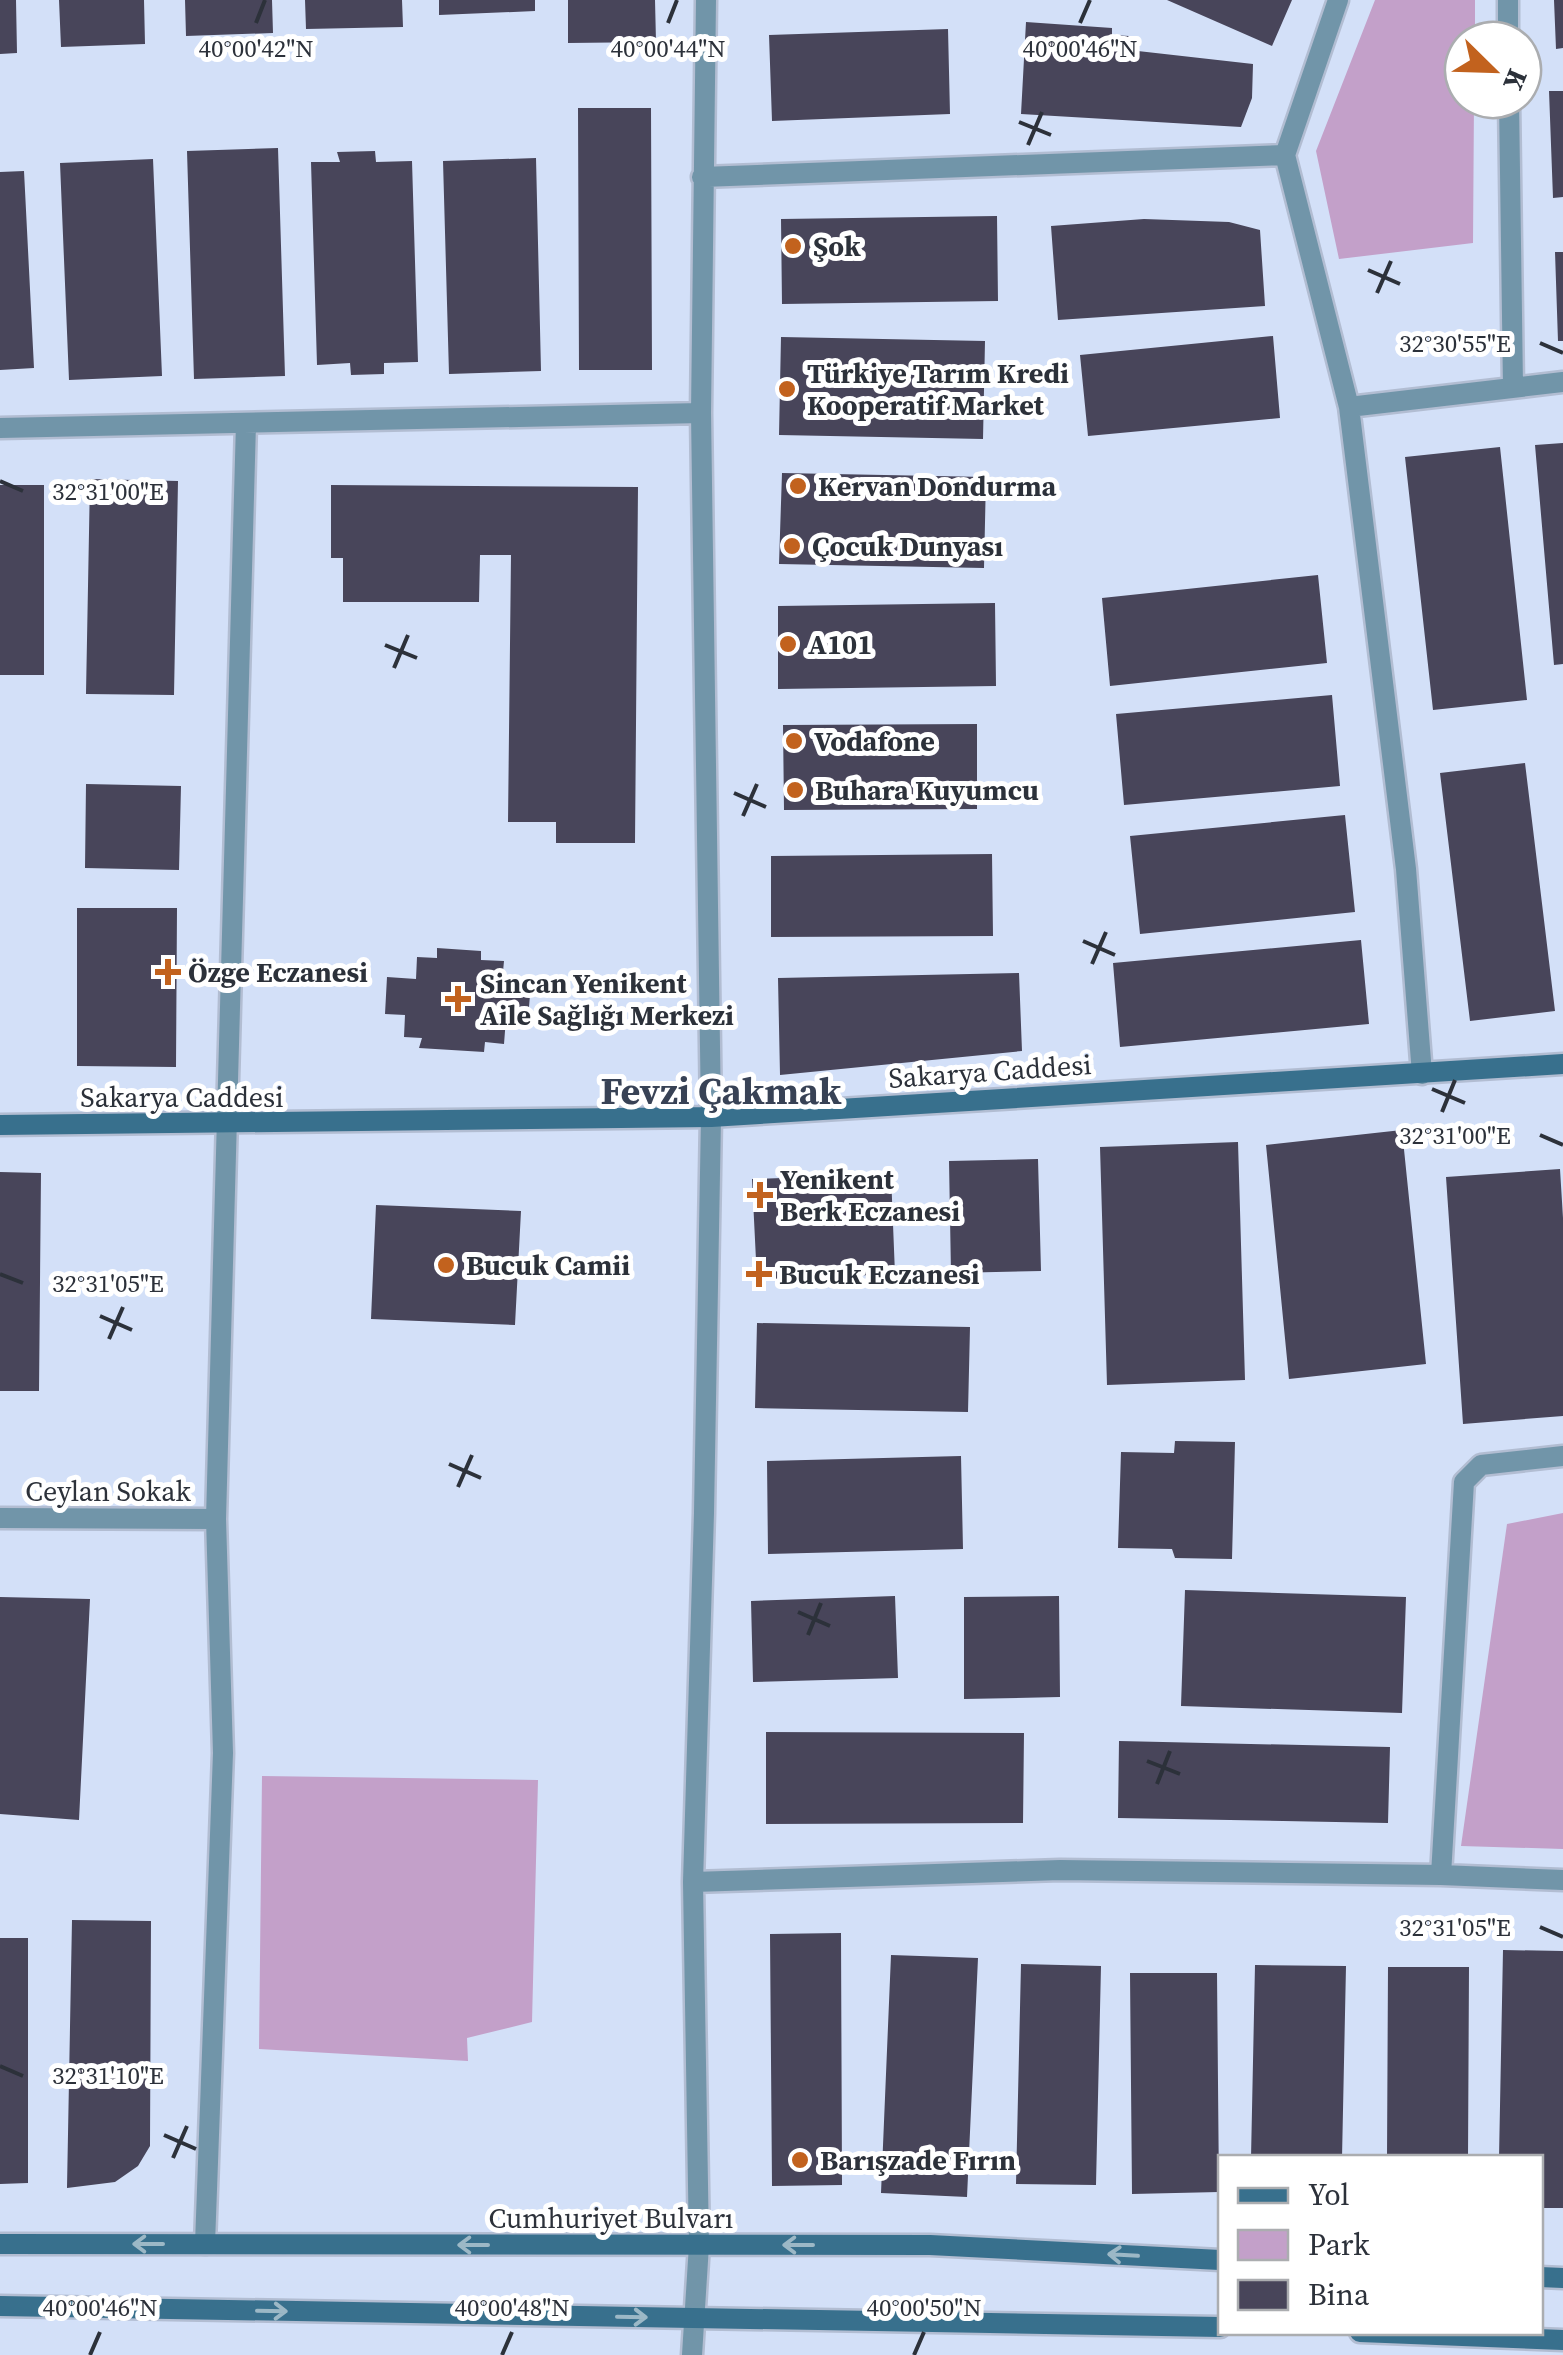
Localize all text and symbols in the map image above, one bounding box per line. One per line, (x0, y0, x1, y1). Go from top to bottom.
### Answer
north arrow (1443, 20, 1543, 120)
text: 40°00'42"N (198, 31, 314, 65)
text: 40°00'44"N (610, 31, 726, 65)
text: 40°00'46"N (1022, 31, 1138, 65)
text: K (1495, 63, 1537, 97)
place label: Şok (813, 227, 861, 265)
marker: Şok (782, 235, 804, 257)
text: 32°30'55"E (1399, 326, 1511, 360)
place label: Türkiye Tarım Kredi Kooperatif Market (807, 354, 1069, 424)
marker: Türkiye Tarım Kredi Kooperatif Market (776, 378, 798, 400)
place label: Kervan Dondurma (818, 467, 1056, 505)
text: 32°31'00"E (52, 474, 164, 508)
marker: Kervan Dondurma (787, 475, 809, 497)
place label: Çocuk Dunyası (812, 527, 1003, 565)
marker: Çocuk Dunyası (781, 535, 803, 557)
place label: A101 (808, 625, 872, 663)
marker: A101 (777, 633, 799, 655)
place label: Vodafone (814, 722, 935, 760)
marker: Vodafone (783, 730, 805, 752)
place label: Buhara Kuyumcu (815, 771, 1039, 809)
marker: Buhara Kuyumcu (784, 779, 806, 801)
place label: Özge Eczanesi (188, 953, 368, 991)
marker: Özge Eczanesi (157, 961, 179, 983)
place label: Sincan Yenikent Aile Sağlığı Merkezi (480, 964, 734, 1034)
marker: Sincan Yenikent Aile Sağlığı Merkezi (445, 986, 471, 1012)
street label: Sakarya Caddesi (887, 1045, 1093, 1097)
district label: Fevzi Çakmak (600, 1065, 842, 1117)
street label: Sakarya Caddesi (80, 1078, 284, 1116)
text: 32°31'00"E (1399, 1118, 1511, 1152)
place label: Yenikent Berk Eczanesi (780, 1160, 960, 1230)
marker: Yenikent Berk Eczanesi (749, 1184, 771, 1206)
place label: Bucuk Camii (466, 1246, 630, 1284)
marker: Bucuk Camii (435, 1254, 457, 1276)
place label: Bucuk Eczanesi (779, 1255, 980, 1293)
marker: Bucuk Eczanesi (748, 1263, 770, 1285)
text: 32°31'05"E (52, 1266, 164, 1300)
street label: Ceylan Sokak (25, 1472, 191, 1510)
text: 32°31'05"E (1399, 1910, 1511, 1944)
text: 32°31'10"E (52, 2058, 164, 2092)
place label: Barışzade Fırın (820, 2141, 1016, 2179)
marker: Barışzade Fırın (789, 2149, 811, 2171)
legend (1218, 2155, 1543, 2335)
text: Yol (1308, 2174, 1349, 2215)
street label: Cumhuriyet Bulvarı (489, 2199, 733, 2237)
text: Park (1308, 2224, 1370, 2265)
one-way arrow (133, 2234, 166, 2254)
one-way arrow (458, 2236, 490, 2254)
one-way arrow (783, 2236, 816, 2254)
one-way arrow (1108, 2245, 1140, 2264)
text: Bina (1308, 2274, 1370, 2315)
text: 40°00'46"N (42, 2290, 158, 2324)
text: 40°00'48"N (454, 2290, 570, 2324)
text: 40°00'50"N (866, 2290, 982, 2324)
one-way arrow (256, 2302, 288, 2320)
one-way arrow (616, 2308, 648, 2327)

